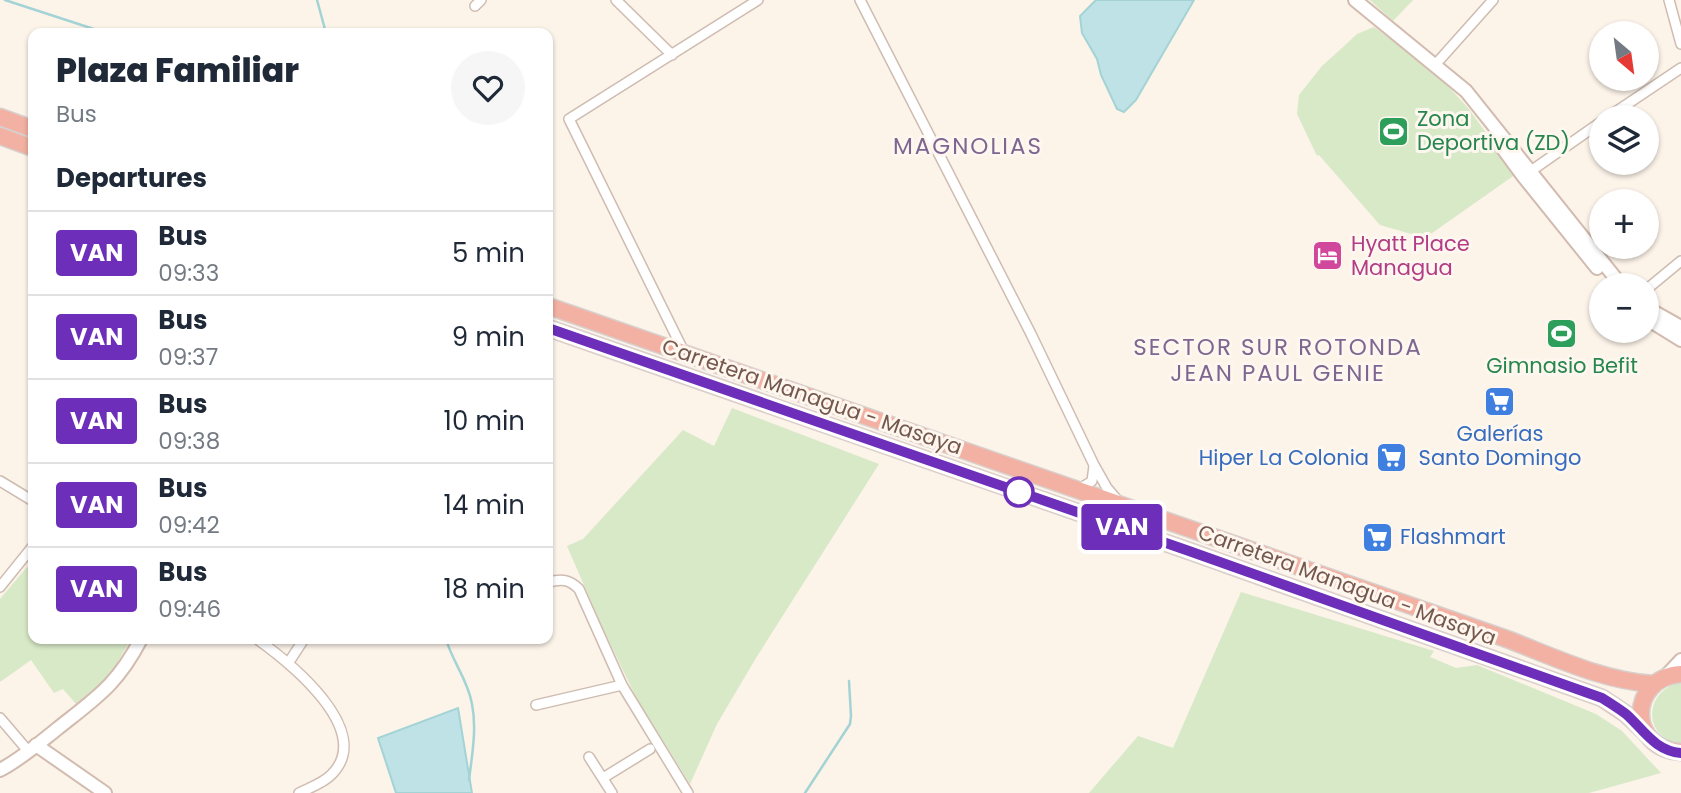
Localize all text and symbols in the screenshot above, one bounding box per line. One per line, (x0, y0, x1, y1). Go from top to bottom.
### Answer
north arrow (1589, 21, 1659, 91)
map controls (1589, 21, 1659, 343)
text: Plaza Familiar (56, 47, 299, 94)
button: heart (451, 51, 525, 125)
text: Bus (56, 98, 97, 130)
place label: Zona Deportiva (ZD) (1417, 104, 1570, 157)
button: layers (1589, 105, 1659, 175)
sports icon: Zona Deportiva (ZD) (1377, 114, 1411, 148)
district label: MAGNOLIAS (893, 130, 1043, 162)
text: Departures (56, 160, 207, 196)
button: + (1589, 189, 1659, 259)
text: Bus (158, 218, 207, 254)
place label: Hyatt Place Managua (1351, 229, 1470, 282)
text: 5 min (452, 235, 525, 271)
text: VAN (70, 236, 123, 269)
hotel icon: Hyatt Place Managua (1311, 239, 1345, 273)
text: 09:33 (158, 257, 219, 289)
button: − (1589, 273, 1659, 343)
text: Bus (158, 302, 207, 338)
sports icon: Gimnasio Befit (1545, 317, 1579, 351)
text: 9 min (452, 319, 525, 355)
text: VAN (70, 320, 123, 353)
street label: Carretera Managua - Masaya (658, 331, 966, 462)
district label: SECTOR SUR ROTONDA JEAN PAUL GENIE (1133, 331, 1423, 389)
text: 09:37 (158, 341, 218, 373)
place label: Gimnasio Befit (1486, 351, 1638, 380)
supermarket icon: Galerías Santo Domingo (1483, 385, 1517, 419)
text: Bus (158, 386, 207, 422)
text: 10 min (444, 403, 525, 439)
text: VAN (70, 404, 123, 437)
place label: Galerías Santo Domingo (1419, 419, 1581, 472)
text: 09:38 (158, 425, 220, 457)
supermarket icon: Hiper La Colonia (1375, 441, 1409, 475)
place label: Hiper La Colonia (1199, 443, 1369, 472)
text: Bus (158, 470, 207, 506)
unlabelled marker (1004, 477, 1034, 507)
text: 14 min (444, 487, 525, 523)
text: VAN (70, 488, 123, 521)
line badge: VAN (1082, 504, 1162, 550)
text: 09:42 (158, 509, 220, 541)
text: VAN (1095, 510, 1149, 543)
street label: Carretera Managua - Masaya (1194, 517, 1500, 652)
supermarket icon: Flashmart (1360, 520, 1394, 554)
place label: Flashmart (1400, 522, 1506, 551)
text: Bus (158, 554, 207, 590)
text: 18 min (444, 571, 525, 607)
text: VAN (70, 572, 123, 605)
text: 09:46 (158, 593, 221, 625)

